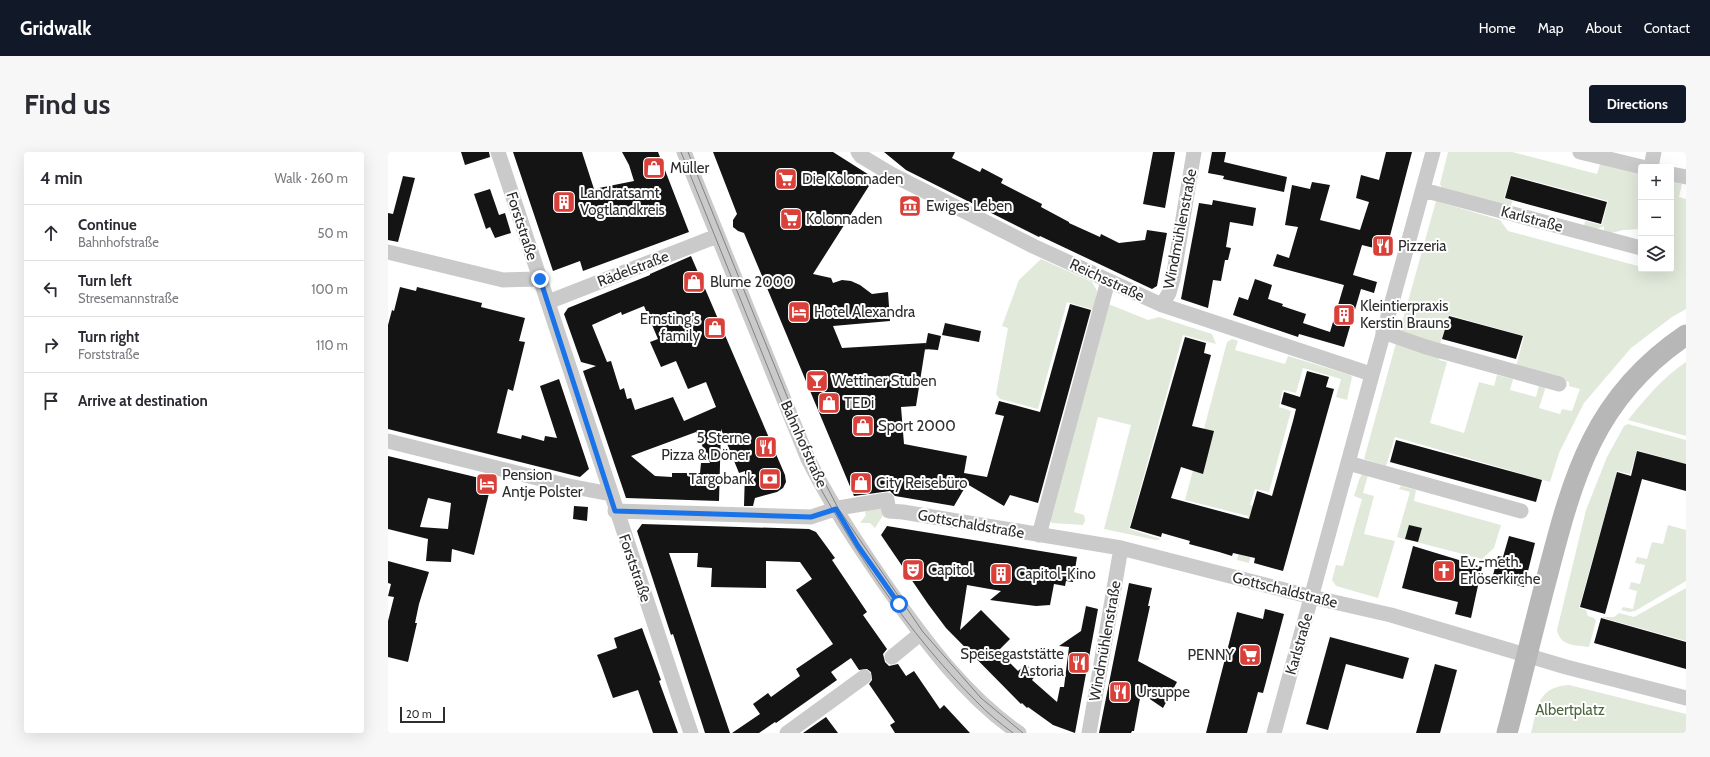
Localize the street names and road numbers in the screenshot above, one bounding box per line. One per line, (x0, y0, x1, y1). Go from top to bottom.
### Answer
street label: Windmühlenstraße (1160, 167, 1201, 291)
street label: Forststraße (502, 190, 542, 263)
street label: Karlstraße (1499, 202, 1565, 236)
street label: Rädelstraße (595, 247, 672, 291)
street label: Reichsstraße (1067, 255, 1147, 305)
street label: Bahnhofstraße (777, 398, 831, 491)
street label: Gottschaldstraße (916, 506, 1026, 542)
street label: Forststraße (615, 532, 655, 605)
street label: Gottschaldstraße (1231, 568, 1340, 612)
street label: Windmühlenstraße (1086, 579, 1125, 703)
street label: Karlstraße (1282, 611, 1316, 677)

